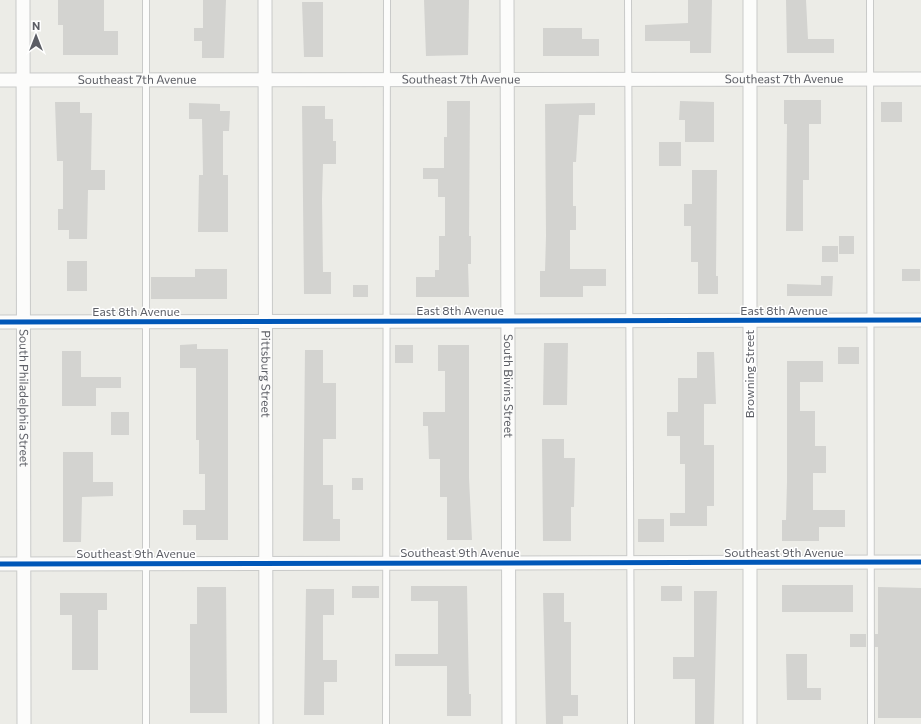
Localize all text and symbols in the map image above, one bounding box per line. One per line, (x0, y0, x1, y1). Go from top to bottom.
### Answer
north arrow (16, 16, 56, 56)
text: N (32, 19, 40, 32)
street label: Southeast 7th Avenue (402, 71, 520, 86)
street label: Southeast 7th Avenue (725, 71, 843, 85)
street label: Southeast 7th Avenue (78, 72, 196, 86)
street label: East 8th Avenue (416, 303, 504, 317)
street label: East 8th Avenue (740, 303, 828, 317)
street label: East 8th Avenue (92, 304, 180, 318)
street label: South Philadelphia Street (17, 329, 32, 467)
street label: Pittsburg Street (259, 330, 274, 418)
street label: Browning Street (742, 330, 756, 418)
street label: South Bivins Street (502, 334, 516, 438)
street label: Southeast 9th Avenue (400, 545, 520, 559)
street label: Southeast 9th Avenue (724, 545, 844, 559)
street label: Southeast 9th Avenue (76, 546, 196, 560)

